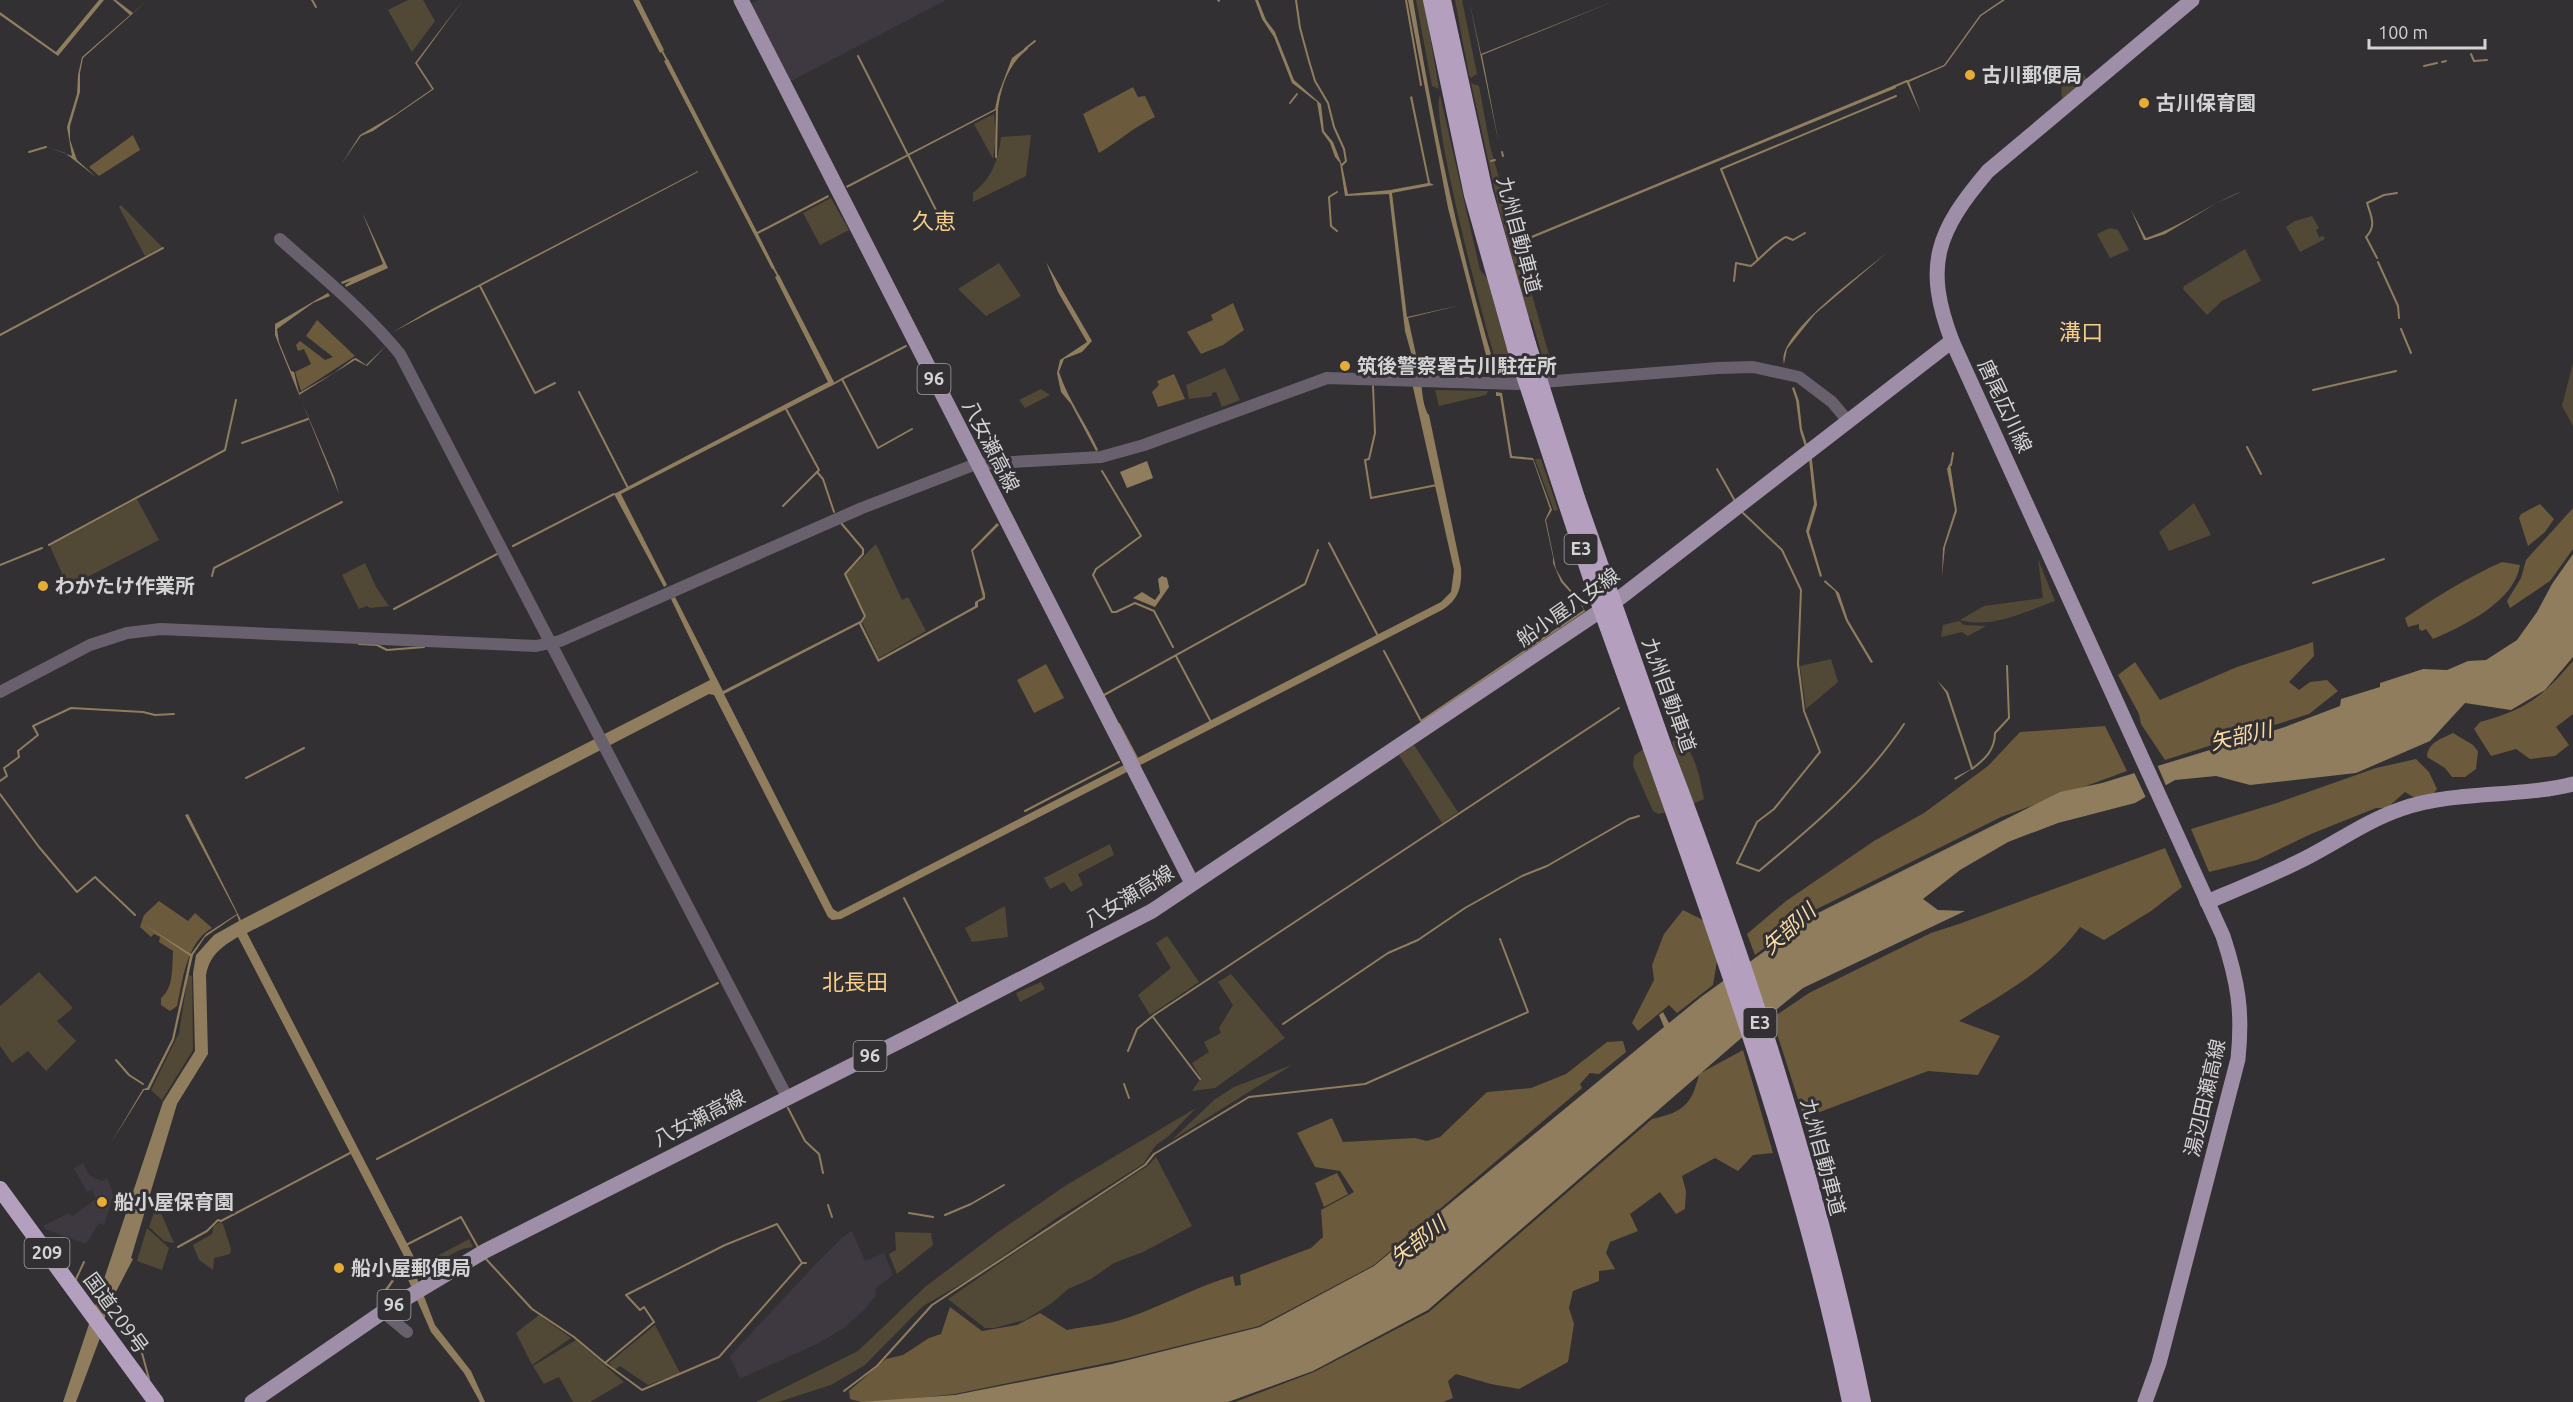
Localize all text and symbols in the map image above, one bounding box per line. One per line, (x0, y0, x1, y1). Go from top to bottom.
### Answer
scale bar (2369, 12, 2484, 50)
text: 100 m (2378, 22, 2428, 42)
place label: 古川郵便局 (1982, 63, 2082, 86)
marker: 古川郵便局 (1963, 68, 1977, 82)
place label: 古川保育園 (2156, 91, 2256, 114)
marker: 古川保育園 (2137, 96, 2151, 110)
street label: 九州自動車道 (1493, 174, 1546, 296)
district label: 久恵 (912, 208, 956, 233)
district label: 溝口 (2059, 319, 2103, 344)
place label: 筑後警察署古川駐在所 (1357, 354, 1557, 377)
street label: 唐尾広川線 (1974, 356, 2037, 456)
marker: 筑後警察署古川駐在所 (1338, 359, 1352, 373)
road number: 96 (918, 364, 950, 394)
street label: 八女瀬高線 (958, 396, 1024, 496)
road number: E3 (1564, 534, 1598, 564)
street label: 船小屋八女線 (1512, 563, 1623, 650)
place label: わかたけ作業所 (55, 574, 195, 597)
marker: わかたけ作業所 (36, 579, 50, 593)
street label: 九州自動車道 (1638, 635, 1701, 755)
water label: 矢部川 (2207, 716, 2276, 754)
street label: 八女瀬高線 (1080, 860, 1178, 931)
water label: 矢部川 (1757, 897, 1821, 958)
district label: 北長田 (822, 969, 888, 994)
road number: E3 (1744, 1008, 1776, 1038)
street label: 湯辺田瀬高線 (2180, 1037, 2229, 1159)
road number: 96 (854, 1041, 886, 1071)
street label: 八女瀬高線 (649, 1085, 749, 1151)
street label: 九州自動車道 (1797, 1096, 1850, 1218)
place label: 船小屋保育園 (114, 1190, 234, 1213)
marker: 船小屋保育園 (95, 1195, 109, 1209)
water label: 矢部川 (1385, 1210, 1451, 1269)
road number: 209 (24, 1238, 70, 1268)
place label: 船小屋郵便局 (351, 1256, 471, 1279)
marker: 船小屋郵便局 (332, 1261, 346, 1275)
street label: 国道209号 (80, 1268, 153, 1357)
road number: 96 (378, 1290, 410, 1320)

